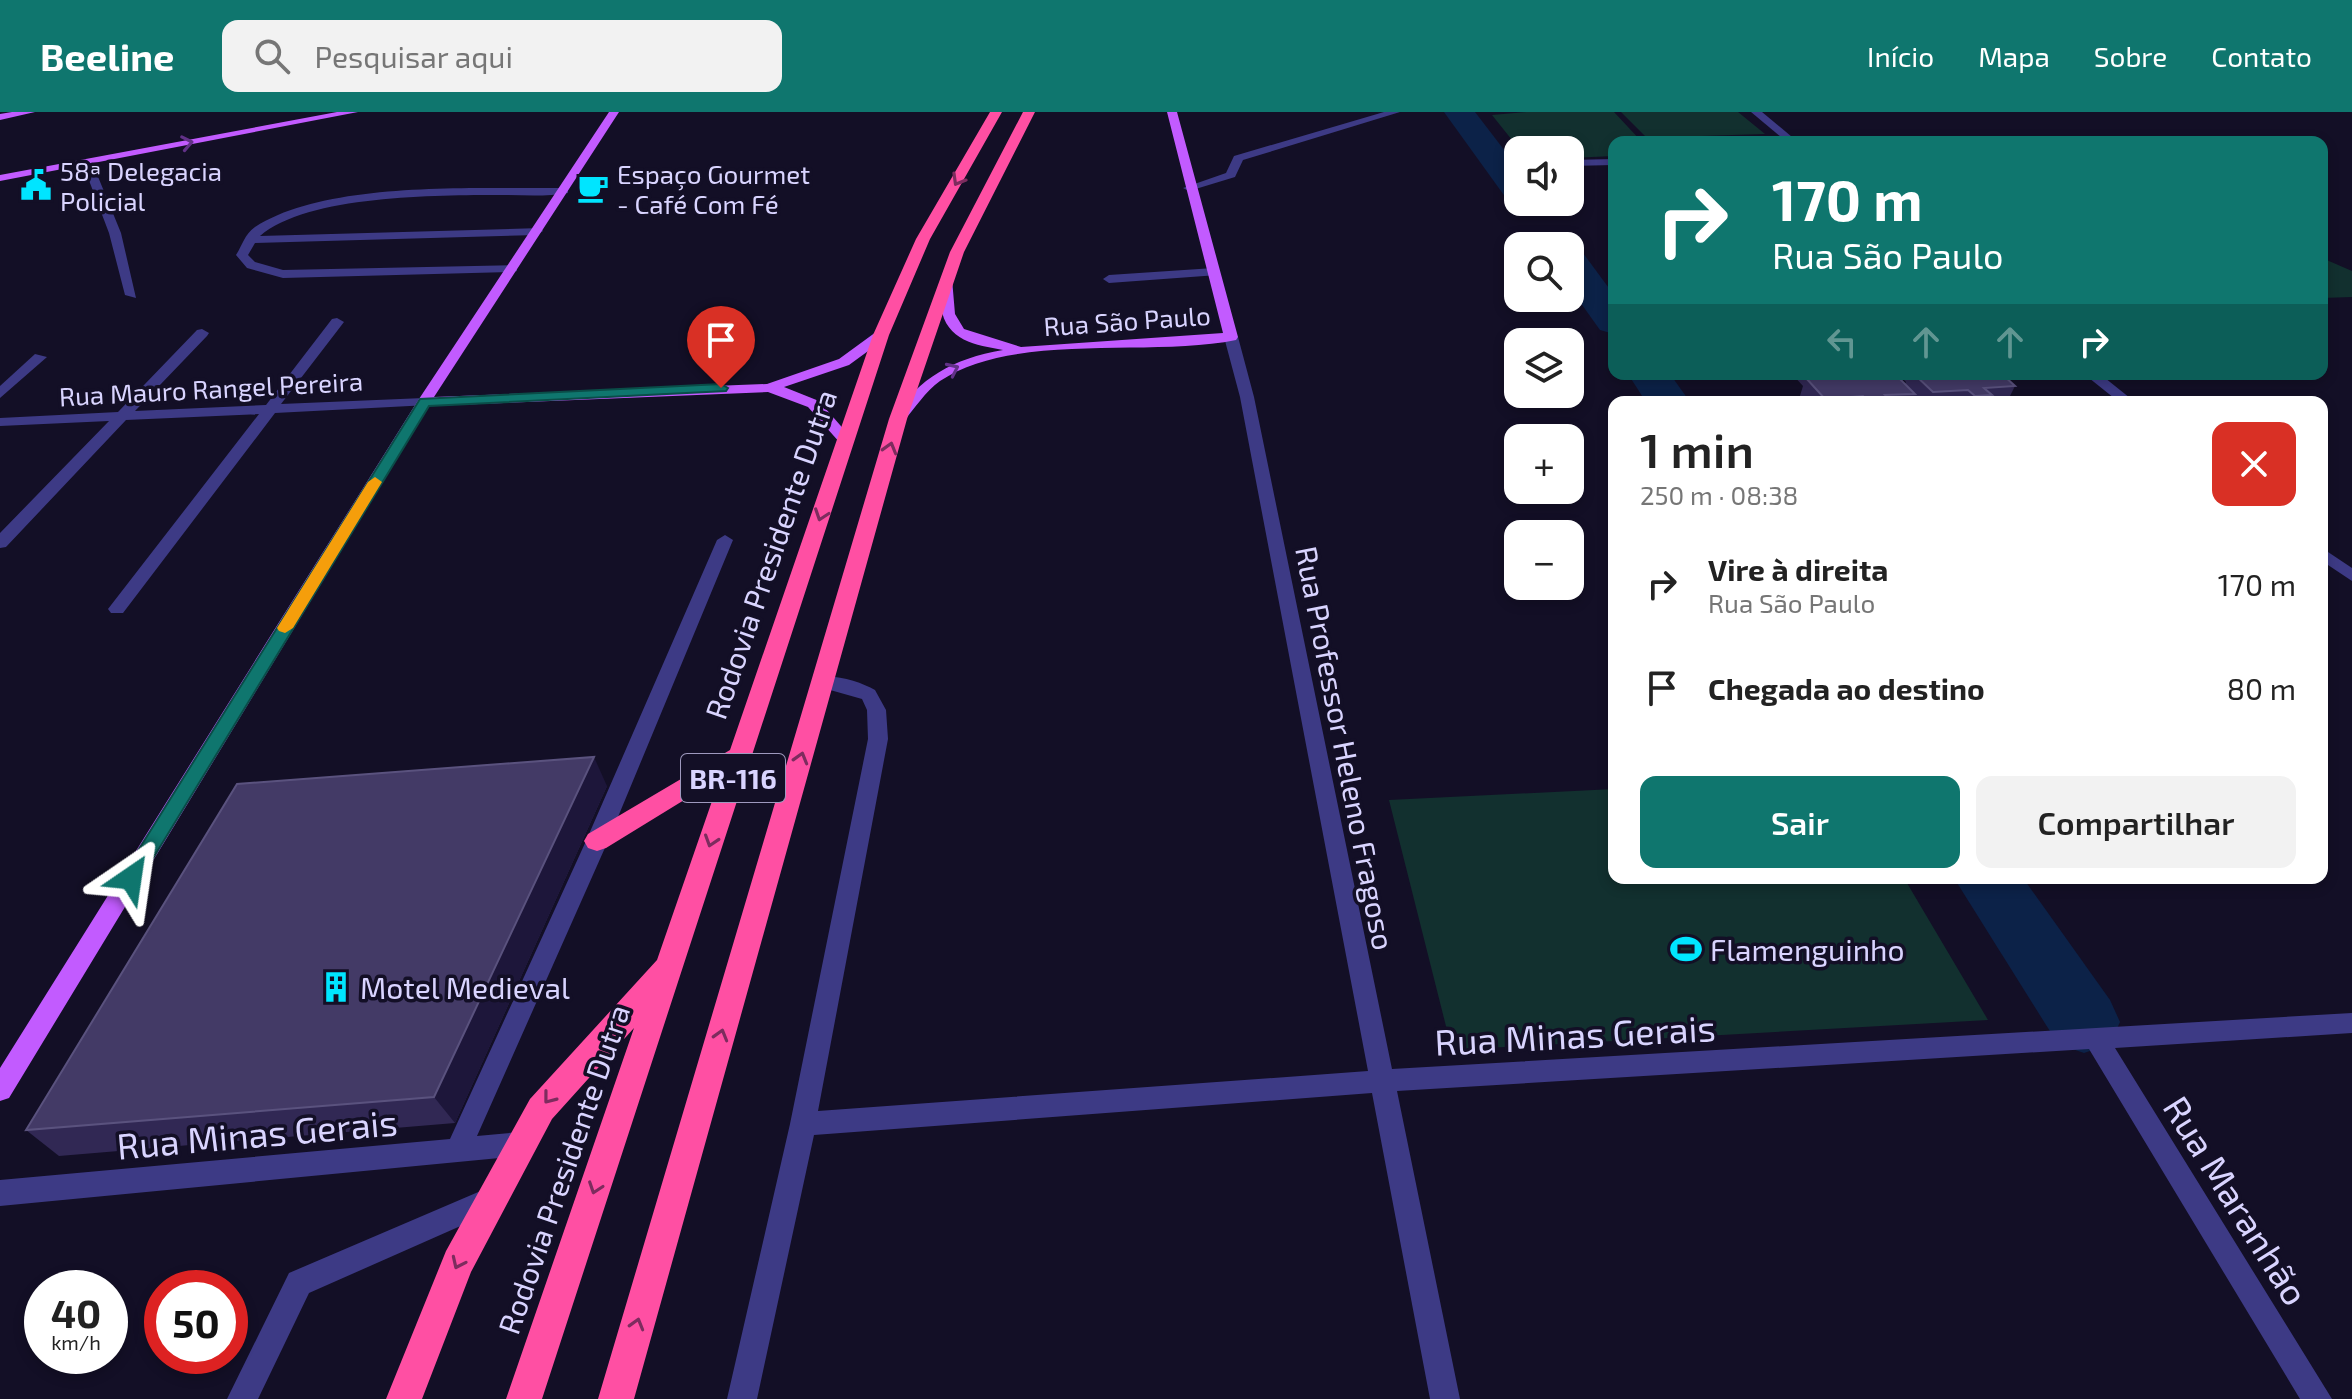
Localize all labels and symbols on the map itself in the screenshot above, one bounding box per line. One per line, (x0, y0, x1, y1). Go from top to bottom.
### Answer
one-way arrow (180, 136, 194, 153)
place label: 58ª Delegacia Policial (60, 155, 222, 216)
place label: Espaço Gourmet - Café Com Fé (617, 158, 810, 219)
public building icon: 58ª Delegacia Policial (19, 168, 53, 202)
cafe icon: Espaço Gourmet - Café Com Fé (576, 171, 610, 205)
one-way arrow (952, 171, 968, 186)
street label: Rua São Paulo (1043, 299, 1211, 341)
pin (687, 306, 755, 388)
one-way arrow (945, 363, 960, 379)
street label: Rua Mauro Rangel Pereira (58, 365, 364, 411)
street label: Rodovia Presidente Dutra (697, 385, 843, 723)
one-way arrow (881, 442, 897, 456)
one-way arrow (814, 508, 830, 522)
street label: Rua Professor Heleno Fragoso (1289, 543, 1403, 953)
one-way arrow (792, 752, 808, 766)
road number: BR-116 (681, 754, 785, 802)
one-way arrow (705, 834, 721, 848)
position arrow (89, 836, 173, 920)
place label: Flamenguinho (1710, 931, 1905, 967)
sports icon: Flamenguinho (1669, 932, 1703, 966)
place label: Motel Medieval (360, 969, 570, 1005)
building icon: Motel Medieval (319, 970, 353, 1004)
street label: Rodovia Presidente Dutra (490, 1000, 636, 1338)
street label: Rua Minas Gerais (1433, 1005, 1717, 1063)
one-way arrow (712, 1028, 728, 1042)
street label: Rua Maranhão (2156, 1088, 2318, 1312)
one-way arrow (544, 1090, 558, 1104)
street label: Rua Minas Gerais (115, 1099, 399, 1167)
one-way arrow (588, 1180, 604, 1194)
one-way arrow (452, 1255, 468, 1269)
speed limit sign: 50 (144, 1270, 248, 1374)
one-way arrow (628, 1318, 644, 1332)

